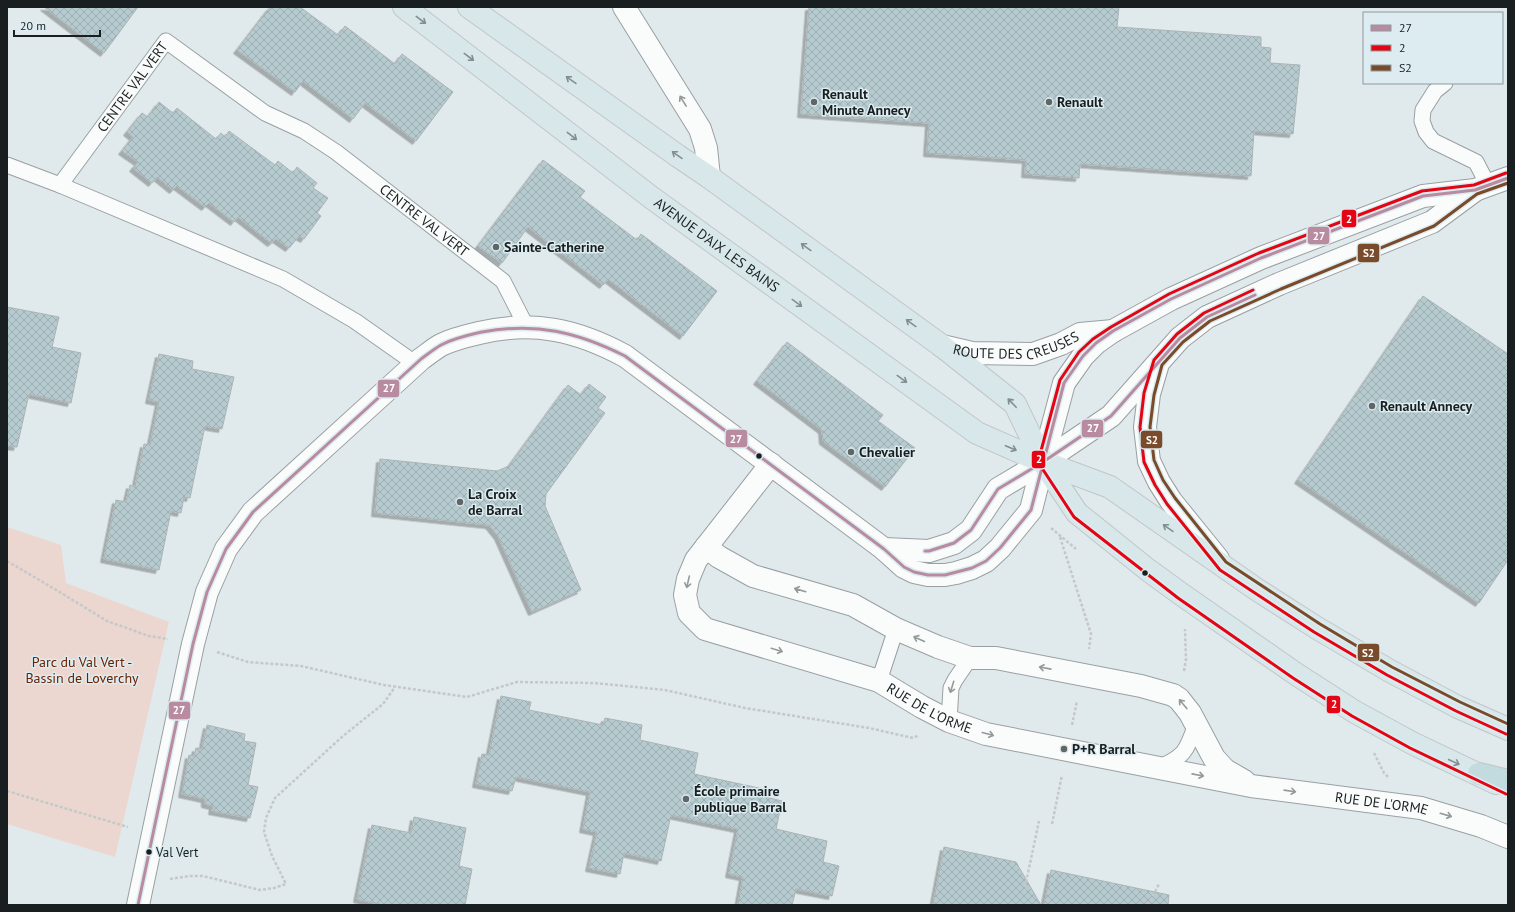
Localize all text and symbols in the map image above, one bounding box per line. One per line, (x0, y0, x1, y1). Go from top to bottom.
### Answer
scale bar (14, 12, 100, 38)
legend (1363, 12, 1503, 84)
one-way arrow (415, 16, 426, 24)
text: 20 m (20, 18, 46, 33)
text: 27 (1399, 20, 1412, 35)
street label: CENTRE VAL VERT (93, 38, 172, 136)
text: 2 (1399, 40, 1406, 55)
one-way arrow (463, 52, 474, 61)
text: S2 (1399, 60, 1412, 75)
one-way arrow (566, 76, 577, 84)
place label: Renault Minute Annecy (822, 85, 911, 119)
place label: Renault (1057, 93, 1103, 111)
one-way arrow (679, 96, 687, 107)
marker: Renault Minute Annecy (809, 97, 819, 107)
marker: Renault (1044, 97, 1054, 107)
one-way arrow (567, 131, 578, 140)
one-way arrow (672, 151, 683, 159)
street label: CENTRE VAL VERT (376, 180, 473, 261)
street label: AVENUE D'AIX LES BAINS (651, 194, 783, 296)
line badge: 2 (1341, 209, 1357, 228)
text: 2 (1346, 212, 1352, 226)
line badge: 27 (1307, 226, 1330, 245)
text: 27 (1313, 229, 1325, 243)
place label: Sainte-Catherine (504, 238, 604, 256)
marker: Sainte-Catherine (491, 242, 501, 252)
one-way arrow (800, 242, 811, 251)
line badge: S2 (1357, 243, 1380, 263)
text: S2 (1363, 246, 1375, 260)
one-way arrow (791, 298, 802, 307)
one-way arrow (905, 319, 916, 327)
street label: ROUTE DES CREUSES (951, 327, 1082, 363)
one-way arrow (896, 375, 907, 383)
line badge: 27 (377, 379, 400, 398)
text: 27 (383, 381, 395, 395)
place label: Renault Annecy (1380, 397, 1473, 415)
one-way arrow (1007, 398, 1016, 408)
marker: Renault Annecy (1367, 401, 1377, 411)
line badge: 27 (1081, 419, 1104, 438)
text: 27 (1087, 421, 1099, 435)
line badge: 27 (725, 429, 748, 448)
line badge: S2 (1140, 430, 1163, 449)
text: 27 (730, 432, 742, 446)
text: S2 (1146, 433, 1158, 447)
place label: Chevalier (859, 443, 915, 461)
one-way arrow (1005, 445, 1017, 452)
marker: Chevalier (846, 447, 856, 457)
line badge: 2 (1031, 450, 1046, 469)
unlabelled marker (754, 451, 764, 461)
text: 2 (1036, 452, 1042, 466)
place label: La Croix de Barral (468, 485, 523, 519)
marker: La Croix de Barral (455, 497, 465, 507)
one-way arrow (1163, 524, 1174, 532)
unlabelled marker (1140, 568, 1150, 578)
one-way arrow (684, 575, 692, 588)
one-way arrow (793, 586, 806, 593)
one-way arrow (914, 635, 926, 642)
line badge: S2 (1357, 643, 1380, 662)
text: S2 (1362, 646, 1374, 660)
one-way arrow (770, 647, 783, 654)
park label: Parc du Val Vert - Bassin de Loverchy (25, 653, 139, 687)
one-way arrow (1039, 663, 1052, 671)
street label: RUE DE L'ORME (884, 679, 974, 737)
one-way arrow (948, 680, 955, 693)
line badge: 2 (1326, 695, 1341, 714)
text: 2 (1331, 697, 1337, 711)
one-way arrow (1179, 699, 1188, 710)
line badge: 27 (168, 701, 191, 720)
text: 27 (173, 703, 185, 717)
one-way arrow (981, 731, 994, 738)
place label: P+R Barral (1072, 740, 1136, 758)
marker: P+R Barral (1059, 744, 1069, 754)
one-way arrow (1448, 759, 1460, 766)
one-way arrow (1191, 771, 1204, 779)
place label: École primaire publique Barral (694, 782, 787, 816)
one-way arrow (1283, 787, 1296, 795)
street label: RUE DE L'ORME (1334, 788, 1430, 819)
marker: École primaire publique Barral (681, 794, 691, 804)
one-way arrow (1439, 812, 1452, 819)
place label: Val Vert (155, 844, 199, 861)
marker: Val Vert (144, 847, 154, 857)

